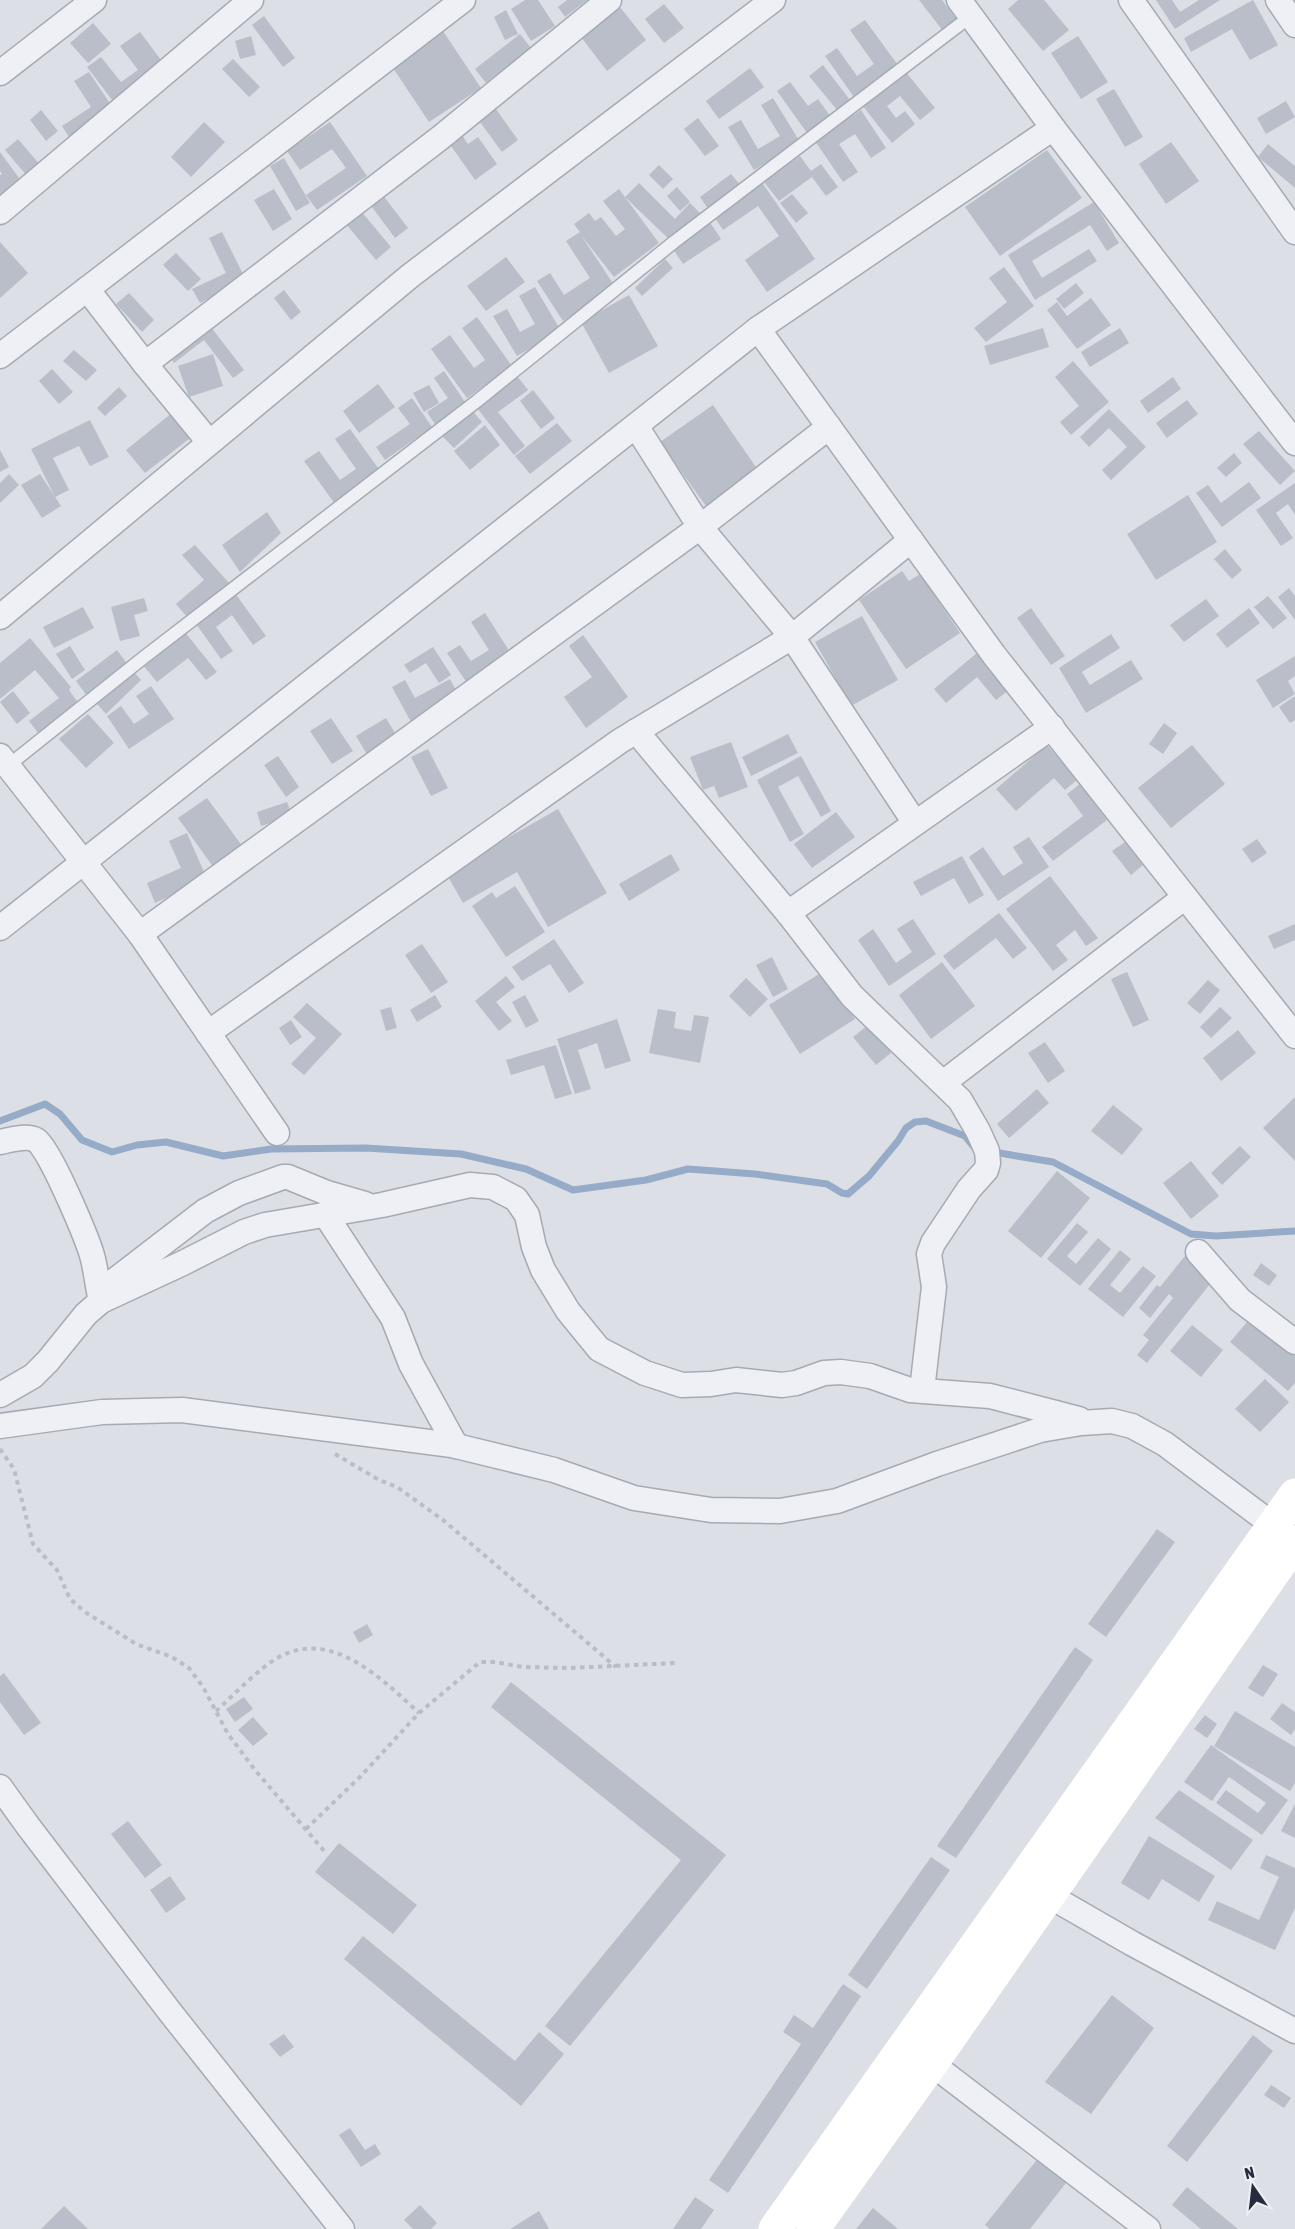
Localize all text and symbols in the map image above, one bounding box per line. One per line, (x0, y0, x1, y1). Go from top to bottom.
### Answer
north arrow (1223, 2157, 1283, 2217)
text: N (1243, 2163, 1256, 2182)

